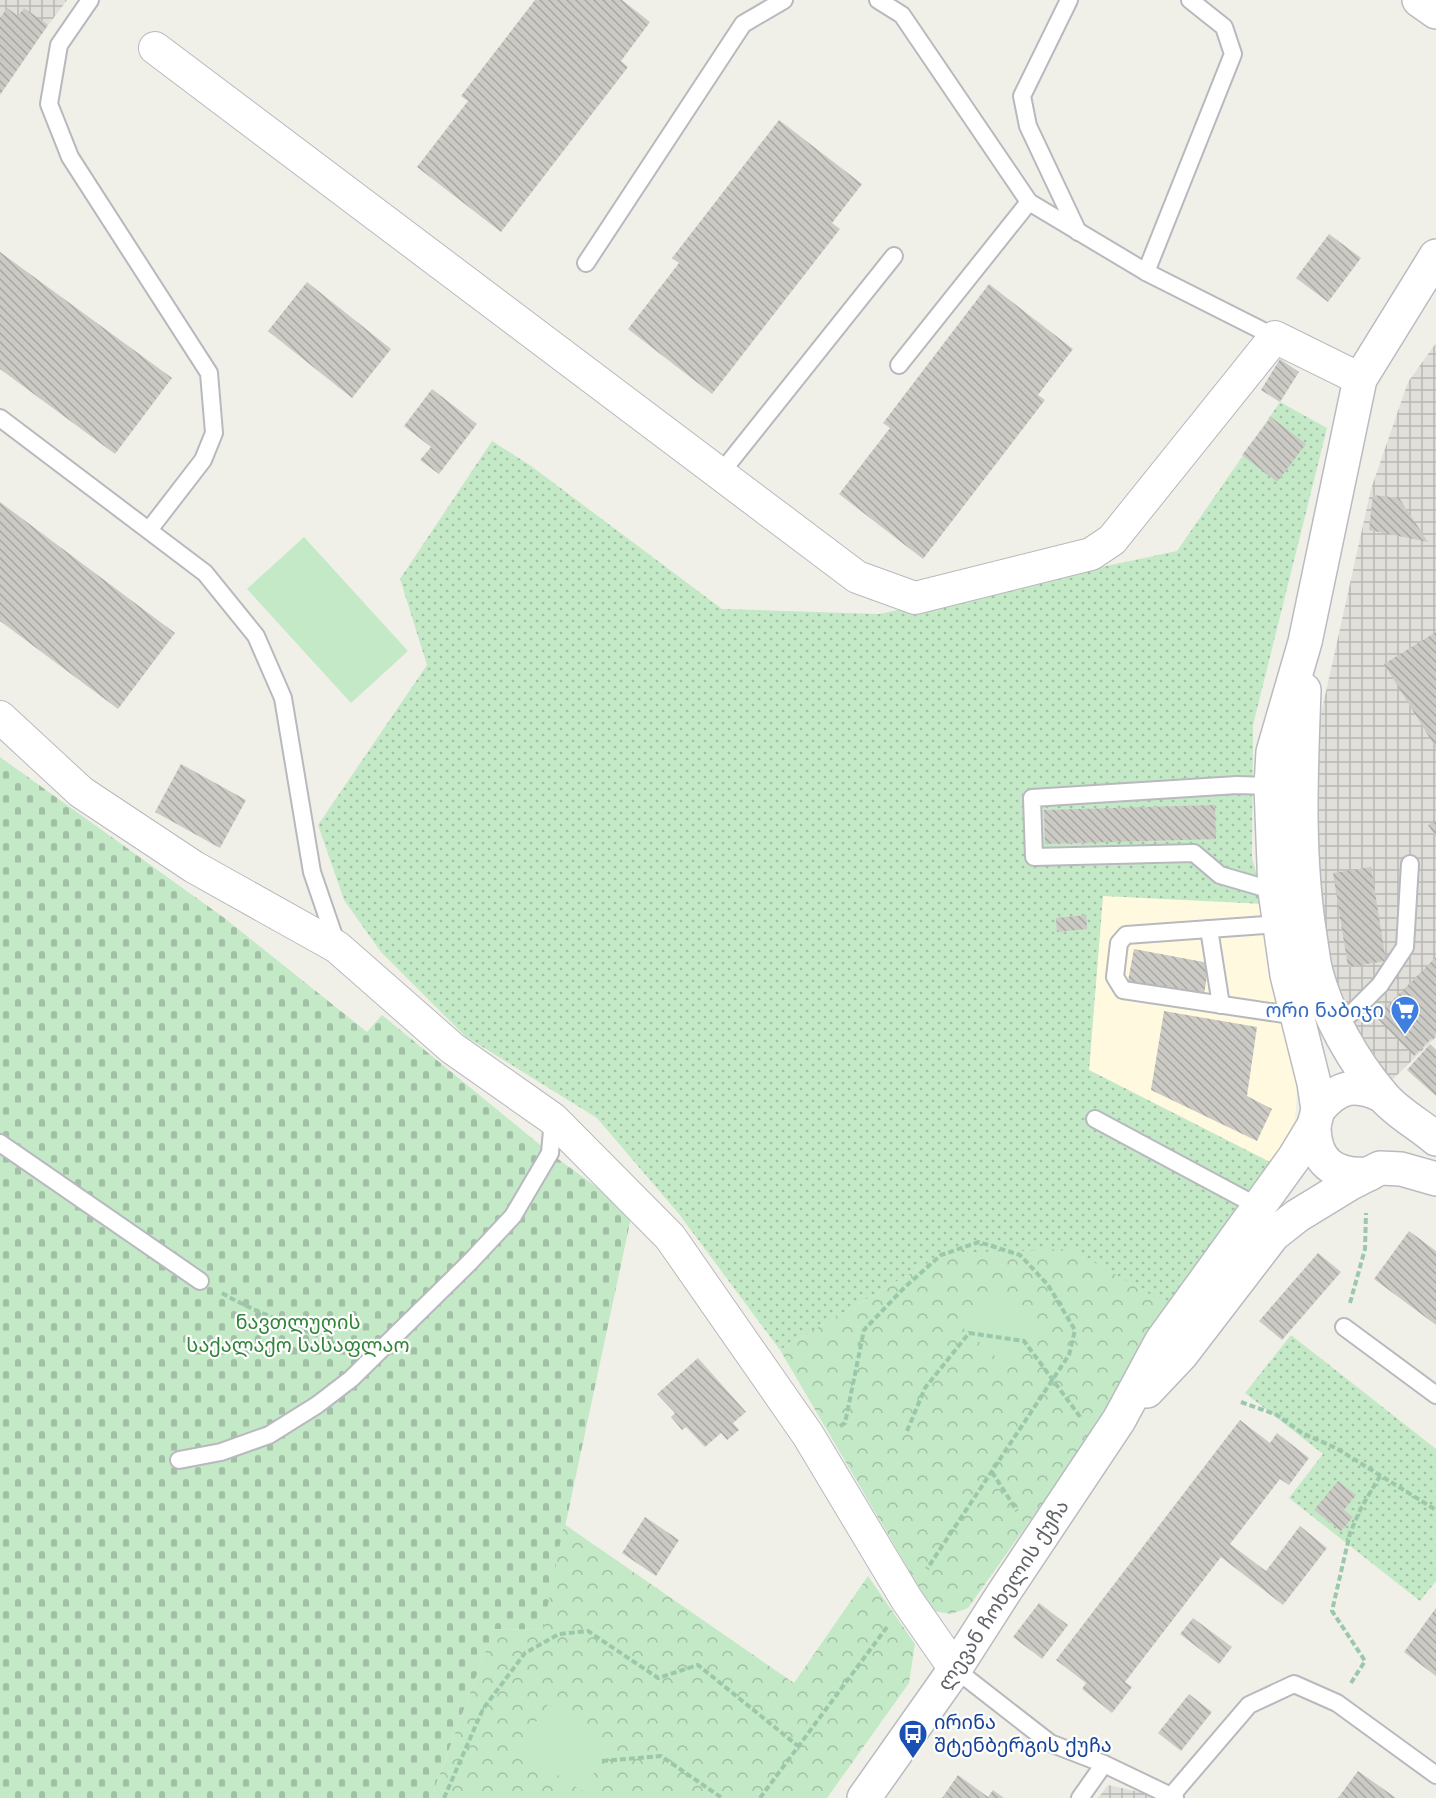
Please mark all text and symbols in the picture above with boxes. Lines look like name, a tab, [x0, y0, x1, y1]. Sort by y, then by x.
supermarket icon: ორი ნაბიჯი	[1389, 994, 1421, 1036]
place label: ორი ნაბიჯი	[1266, 999, 1384, 1022]
park label: ნავთლუღის საქალაქო სასაფლაო	[186, 1311, 410, 1358]
street label: ლევან ჩოხელის ქუჩა	[933, 1496, 1074, 1695]
place label: ირინა შტენბერგის ქუჩა	[934, 1711, 1112, 1757]
bus stop icon: ირინა შტენბერგის ქუჩა	[897, 1718, 929, 1760]

